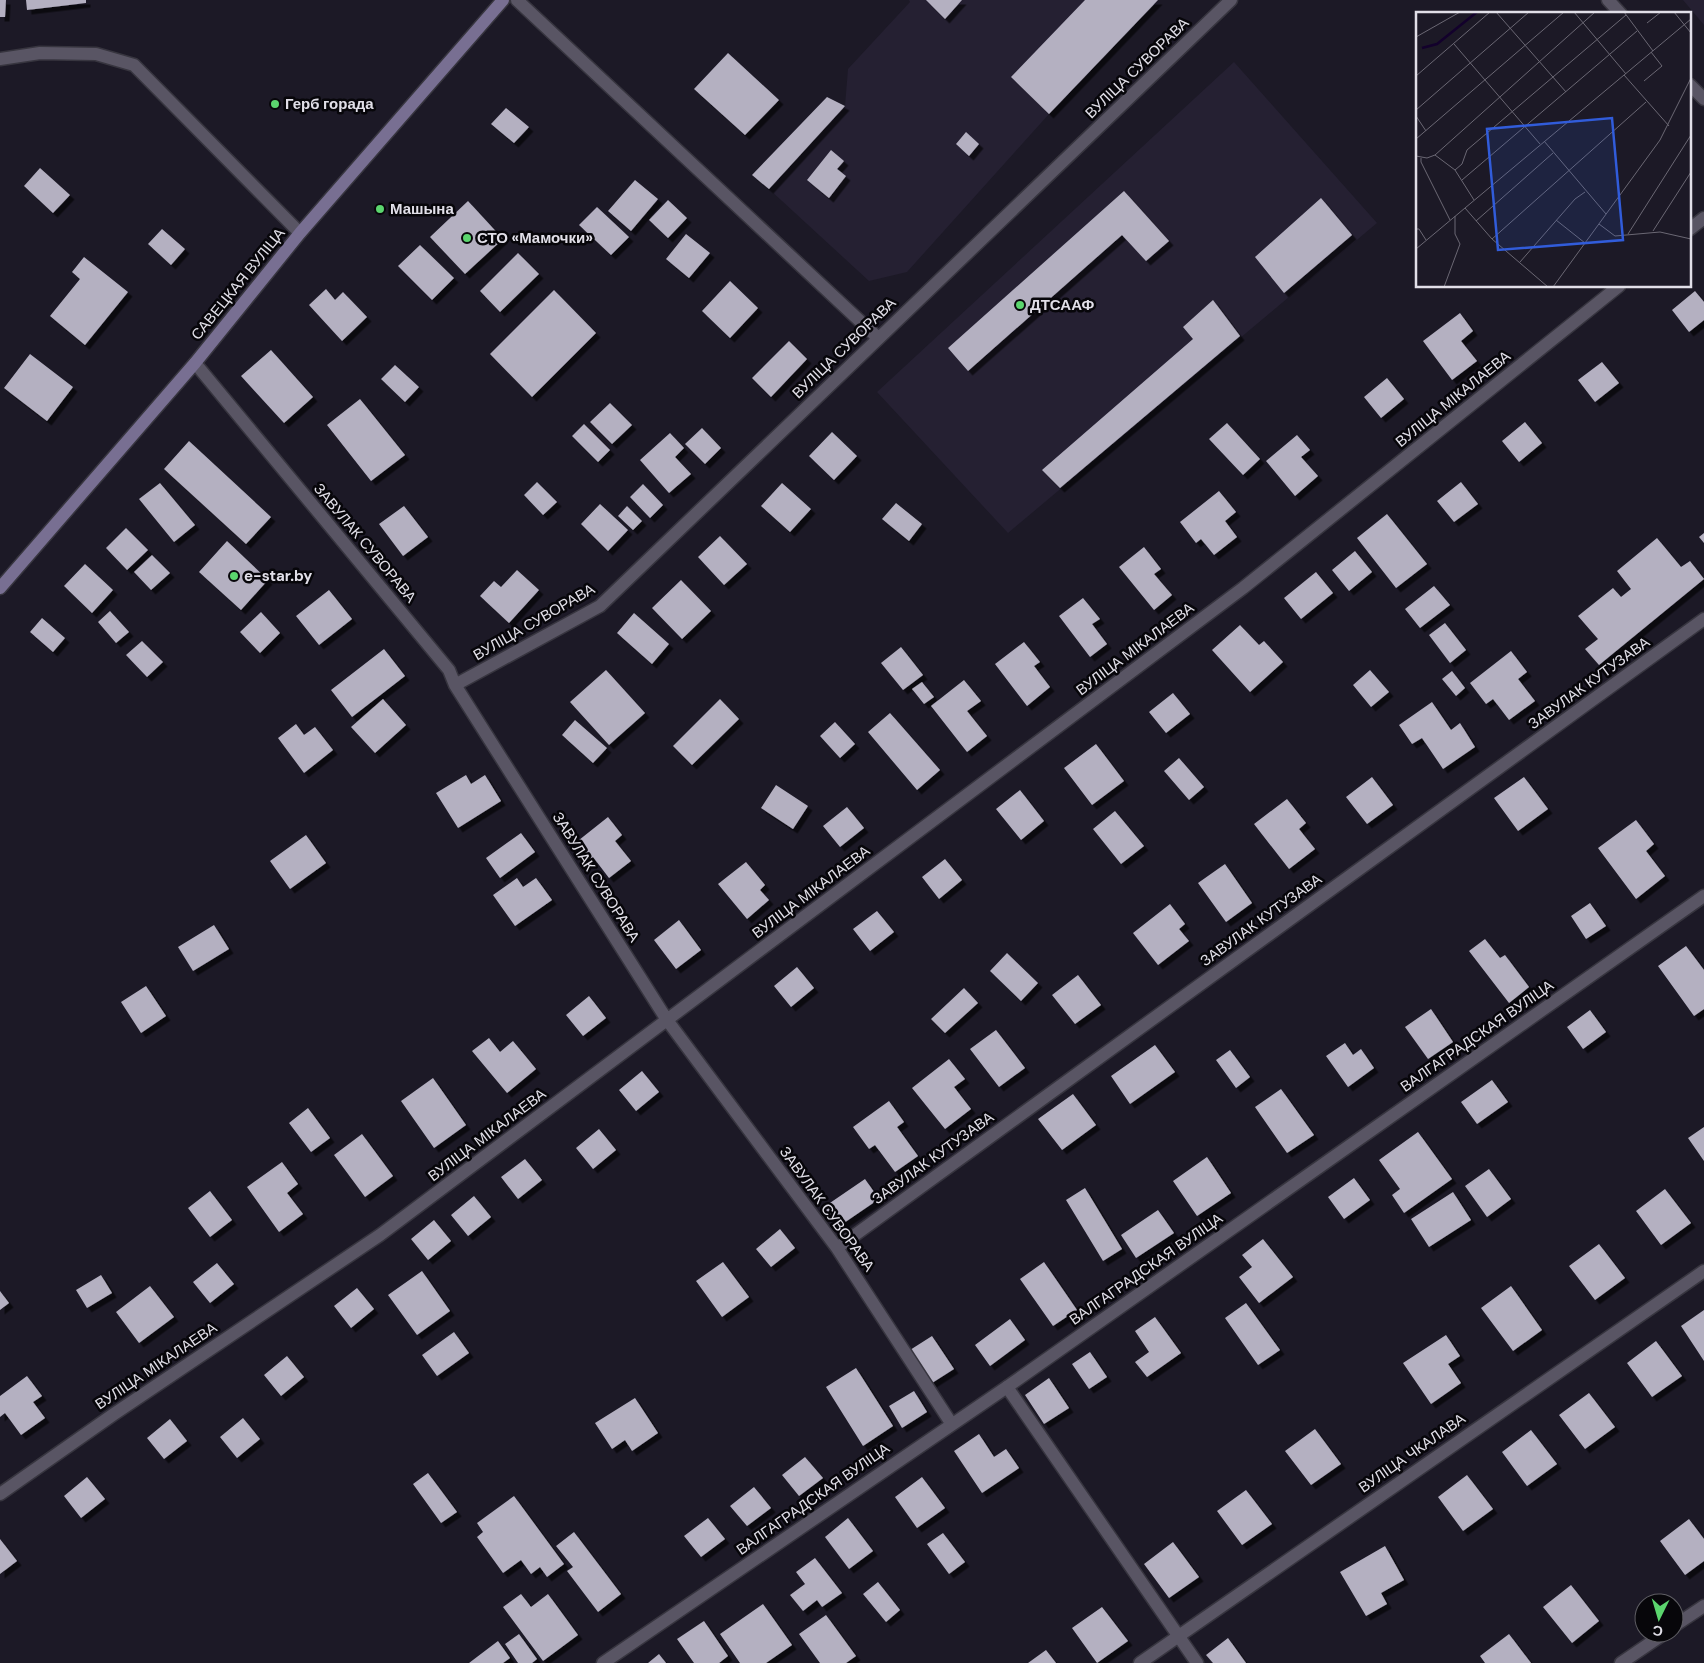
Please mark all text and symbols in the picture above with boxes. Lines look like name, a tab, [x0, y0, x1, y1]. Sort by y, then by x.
inset map	[1416, 12, 1692, 288]
street label: ВУЛІЦА СУВОРАВА	[1081, 13, 1193, 123]
place label: Герб горада	[285, 94, 374, 114]
marker: Герб горада	[269, 98, 281, 110]
place label: Машына	[390, 199, 454, 219]
marker: Машына	[374, 203, 386, 215]
street label: САВЕЦКАЯ ВУЛІЦА	[187, 224, 289, 344]
place label: СТО «Мамочки»	[477, 228, 593, 248]
marker: СТО «Мамочки»	[461, 232, 473, 244]
street label: ВУЛІЦА СУВОРАВА	[788, 293, 900, 403]
place label: ДТСААФ	[1030, 295, 1095, 315]
marker: ДТСААФ	[1014, 299, 1026, 311]
street label: ВУЛІЦА МІКАЛАЕВА	[1391, 346, 1515, 452]
street label: ЗАВУЛАК СУВОРАВА	[309, 479, 421, 607]
place label: e-star.by	[244, 566, 312, 586]
marker: e-star.by	[228, 570, 240, 582]
street label: ВУЛІЦА СУВОРАВА	[470, 579, 598, 665]
street label: ВУЛІЦА МІКАЛАЕВА	[1072, 598, 1198, 700]
street label: ЗАВУЛАК КУТУЗАВА	[1524, 632, 1654, 734]
street label: ЗАВУЛАК СУВОРАВА	[548, 808, 644, 946]
street label: ВУЛІЦА МІКАЛАЕВА	[748, 841, 874, 943]
street label: ЗАВУЛАК КУТУЗАВА	[1196, 869, 1326, 971]
street label: ВАЛГАГРАДСКАЯ ВУЛІЦА	[1396, 975, 1558, 1097]
street label: ВУЛІЦА МІКАЛАЕВА	[424, 1084, 550, 1186]
street label: ЗАВУЛАК КУТУЗАВА	[868, 1107, 998, 1209]
street label: ЗАВУЛАК СУВОРАВА	[775, 1143, 879, 1275]
street label: ВАЛГАГРАДСКАЯ ВУЛІЦА	[1065, 1208, 1227, 1330]
street label: ВУЛІЦА МІКАЛАЕВА	[91, 1318, 221, 1414]
street label: ВУЛІЦА ЧКАЛАВА	[1355, 1409, 1469, 1497]
street label: ВАЛГАГРАДСКАЯ ВУЛІЦА	[732, 1438, 894, 1560]
north arrow	[1634, 1593, 1684, 1643]
text: С	[1652, 1622, 1664, 1640]

